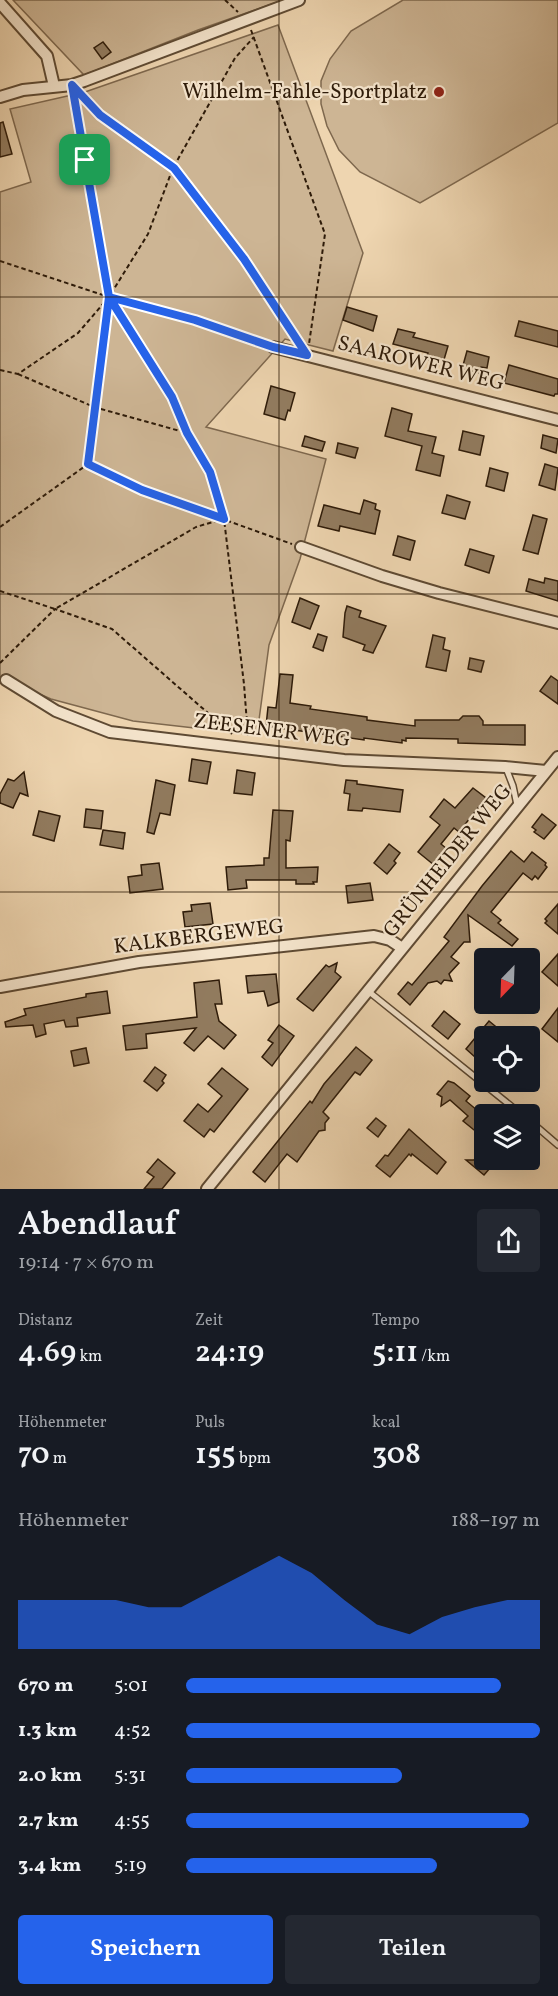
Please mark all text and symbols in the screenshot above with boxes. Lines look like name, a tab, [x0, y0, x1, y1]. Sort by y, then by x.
place label: Wilhelm-Fahle-Sportplatz	[183, 78, 427, 107]
marker: Wilhelm-Fahle-Sportplatz	[432, 85, 446, 99]
pin	[59, 134, 110, 185]
icon: arrive	[68, 143, 101, 176]
street label: SAAROWER WEG	[334, 329, 508, 399]
street label: ZEESENER WEG	[192, 707, 352, 755]
street label: GRÜNHEIDER WEG	[377, 778, 519, 944]
street label: KALKBERGEWEG	[112, 912, 286, 962]
north arrow	[474, 948, 540, 1014]
map controls	[474, 948, 540, 1170]
button: locate	[474, 1026, 540, 1092]
button: layers	[474, 1104, 540, 1170]
text: Abendlauf	[18, 1203, 177, 1249]
button: share	[477, 1209, 540, 1272]
text: 19:14 · 7 × 670 m	[18, 1249, 154, 1277]
text: Distanz	[18, 1310, 73, 1332]
text: Zeit	[195, 1310, 223, 1332]
text: Tempo	[372, 1310, 420, 1332]
text: 4.69	[18, 1332, 76, 1374]
text: 24:19	[195, 1332, 264, 1374]
text: 5:11	[372, 1332, 418, 1374]
text: km	[76, 1346, 102, 1368]
text: /km	[418, 1346, 450, 1368]
text: Höhenmeter	[18, 1412, 107, 1434]
text: Puls	[195, 1412, 225, 1434]
text: kcal	[372, 1412, 400, 1434]
text: 70	[18, 1434, 50, 1476]
text: 155	[195, 1434, 236, 1476]
text: 308	[372, 1434, 421, 1476]
text: m	[50, 1448, 67, 1470]
text: bpm	[236, 1448, 271, 1470]
text: Höhenmeter	[18, 1507, 129, 1535]
text: 188–197 m	[451, 1507, 540, 1535]
text: 670 m	[18, 1672, 74, 1700]
text: 5:01	[114, 1672, 148, 1700]
text: 1.3 km	[18, 1717, 77, 1745]
text: 4:52	[114, 1717, 151, 1745]
text: 2.0 km	[18, 1762, 82, 1790]
text: 5:31	[114, 1762, 146, 1790]
text: 2.7 km	[18, 1807, 79, 1835]
text: 4:55	[114, 1807, 150, 1835]
text: 3.4 km	[18, 1852, 81, 1880]
text: 5:19	[114, 1852, 146, 1880]
button: Speichern	[18, 1915, 273, 1984]
button: Teilen	[285, 1915, 540, 1984]

